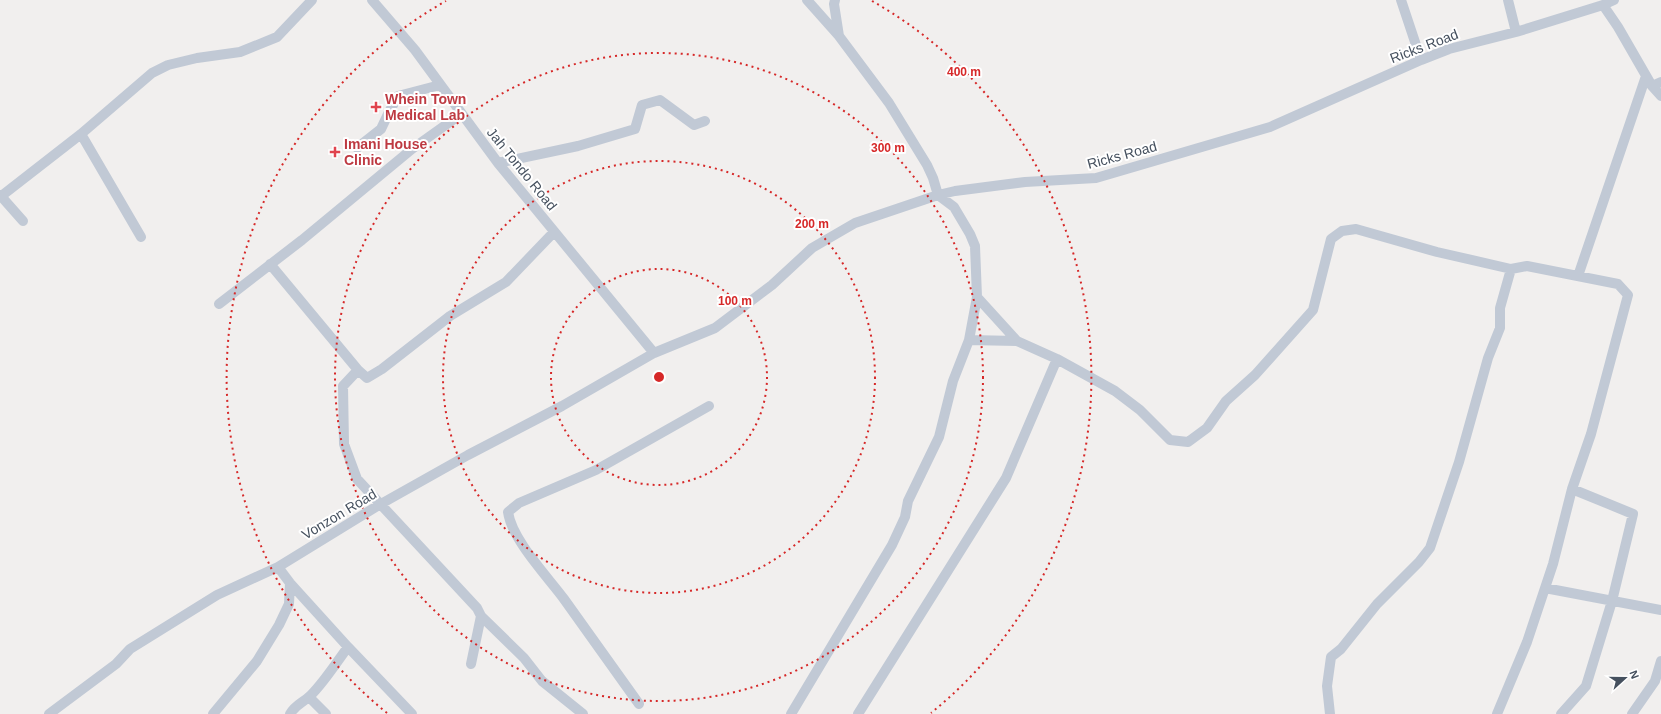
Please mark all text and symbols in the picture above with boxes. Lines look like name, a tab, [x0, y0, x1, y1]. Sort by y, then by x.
street label: Ricks Road	[1388, 26, 1460, 66]
text: 400 m	[947, 65, 981, 79]
place label: Whein Town Medical Lab	[385, 91, 466, 123]
marker: Whein Town Medical Lab	[370, 101, 382, 113]
street label: Jah Tondo Road	[484, 124, 560, 214]
place label: Imani House Clinic	[344, 136, 427, 168]
street label: Ricks Road	[1085, 138, 1159, 172]
text: 300 m	[871, 141, 905, 155]
marker: Imani House Clinic	[329, 146, 341, 158]
text: 200 m	[795, 217, 829, 231]
text: 100 m	[718, 294, 752, 308]
centre of rings	[652, 370, 666, 384]
street label: Vonzon Road	[299, 485, 379, 543]
north arrow	[1605, 658, 1645, 698]
text: N	[1627, 669, 1641, 680]

